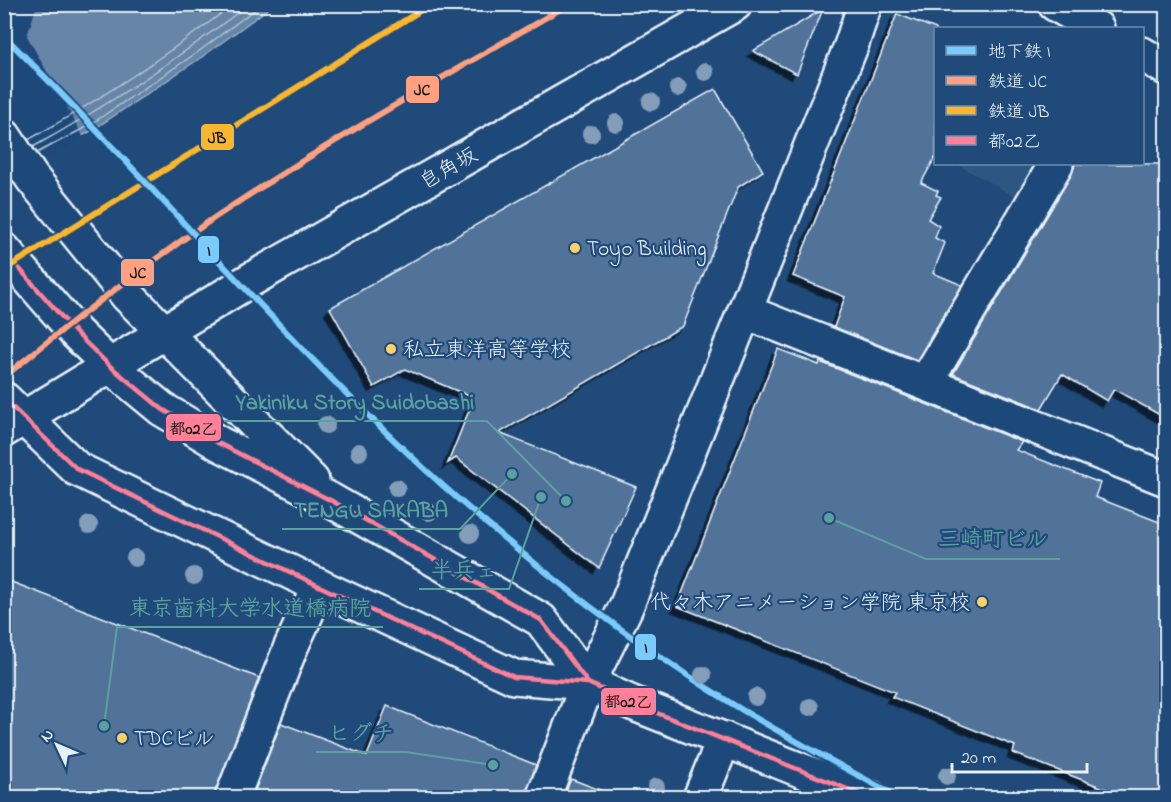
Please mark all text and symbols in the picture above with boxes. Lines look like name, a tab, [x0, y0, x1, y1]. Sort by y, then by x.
legend	[934, 27, 1144, 165]
text: 地下鉄 I	[988, 40, 1051, 66]
text: 鉄道 JC	[988, 70, 1047, 96]
line badge: JC	[405, 75, 440, 104]
text: JC	[414, 79, 431, 103]
text: 鉄道 JB	[988, 100, 1049, 126]
line badge: JB	[200, 123, 235, 151]
text: JB	[208, 127, 227, 151]
text: 都02乙	[988, 130, 1041, 156]
street label: 皀角坂	[414, 141, 484, 198]
line badge: I	[197, 235, 220, 264]
place label: Toyo Building	[587, 235, 706, 267]
text: I	[207, 240, 211, 264]
marker: Toyo Building	[568, 241, 582, 255]
line badge: JC	[120, 258, 155, 287]
text: JC	[130, 262, 147, 286]
place label: 私立東洋高等学校	[403, 336, 571, 366]
marker: 私立東洋高等学校	[384, 342, 398, 356]
callout: Yakiniku Story Suidobashi	[224, 381, 487, 421]
text: Yakiniku Story Suidobashi	[235, 388, 474, 421]
line badge: 都02乙	[165, 413, 222, 442]
text: 都02乙	[170, 418, 216, 442]
callout: TENGU SAKABA	[282, 489, 460, 529]
text: TENGU SAKABA	[294, 496, 448, 528]
callout: 三崎町ビル	[926, 519, 1060, 559]
text: 三崎町ビル	[938, 525, 1048, 557]
callout: 半兵ェ	[419, 549, 509, 589]
text: 半兵ェ	[431, 556, 497, 588]
callout: 東京歯科大学水道橋病院	[117, 587, 383, 627]
place label: 代々木アニメーション学院 東京校	[650, 589, 970, 619]
text: 東京歯科大学水道橋病院	[129, 594, 371, 626]
marker: 代々木アニメーション学院 東京校	[975, 595, 989, 609]
line badge: I	[634, 633, 657, 661]
text: I	[644, 637, 648, 661]
line badge: 都02乙	[600, 687, 657, 716]
text: 都02乙	[605, 691, 651, 715]
callout: ヒグチ	[316, 712, 406, 752]
north arrow	[27, 715, 87, 775]
text: ヒグチ	[328, 719, 394, 751]
text: N	[35, 724, 60, 748]
place label: TDCビル	[134, 725, 215, 755]
marker: TDCビル	[115, 731, 129, 745]
scale bar	[952, 736, 1087, 774]
text: 20 m	[961, 746, 996, 772]

